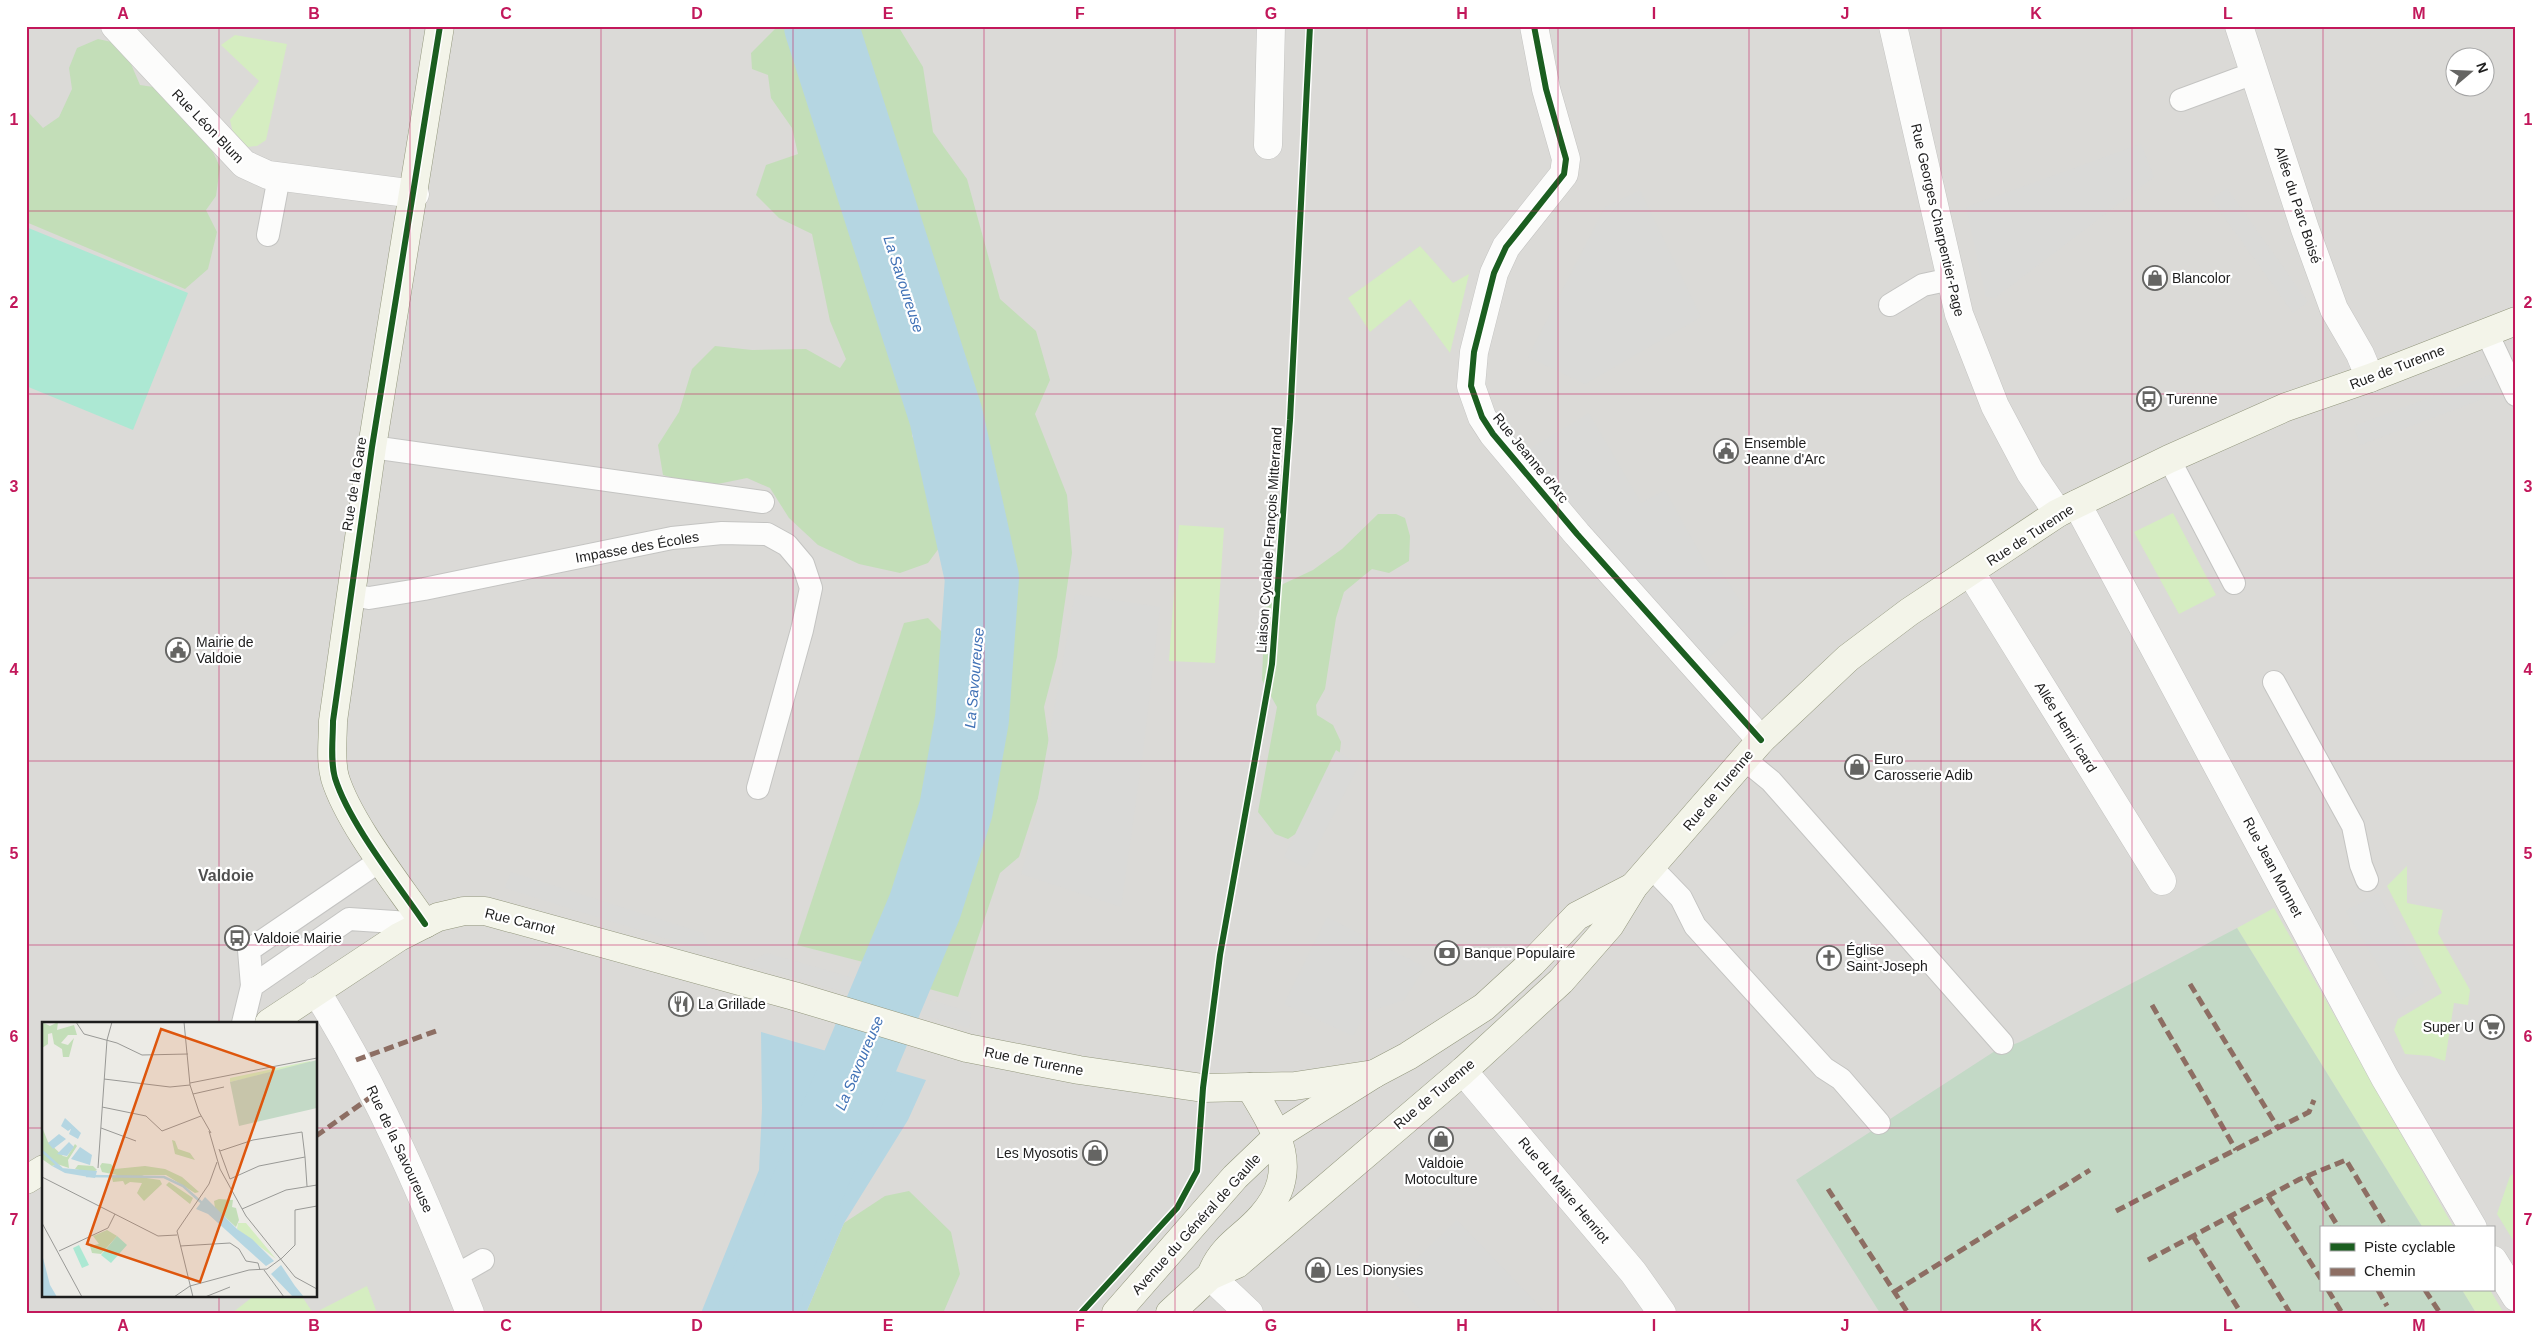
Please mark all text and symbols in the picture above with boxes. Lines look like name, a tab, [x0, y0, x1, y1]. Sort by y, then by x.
text: A	[117, 5, 129, 22]
text: B	[308, 5, 320, 22]
text: C	[500, 5, 512, 22]
text: D	[691, 5, 703, 22]
text: E	[883, 5, 894, 22]
text: F	[1075, 5, 1085, 22]
text: G	[1265, 5, 1277, 22]
text: H	[1456, 5, 1468, 22]
text: I	[1652, 5, 1656, 22]
text: J	[1841, 5, 1849, 22]
text: K	[2030, 5, 2042, 22]
text: L	[2223, 5, 2233, 22]
text: M	[2412, 5, 2426, 22]
north arrow	[2444, 48, 2494, 98]
text: N	[2473, 60, 2492, 75]
street label: Rue Léon Blum	[169, 86, 247, 166]
text: 1	[10, 111, 19, 128]
text: 1	[2524, 111, 2533, 128]
street label: Rue Georges Charpentier-Page	[1908, 122, 1968, 318]
street label: Allée du Parc Boisé	[2272, 144, 2325, 266]
water label: La Savoureuse	[880, 233, 928, 335]
shop icon: Blancolor	[2142, 265, 2168, 291]
place label: Blancolor	[2172, 270, 2231, 286]
text: 2	[10, 294, 19, 311]
text: 2	[2524, 294, 2533, 311]
street label: Rue de Turenne	[2347, 341, 2447, 392]
bus stop icon: Turenne	[2136, 386, 2162, 412]
place label: Turenne	[2166, 391, 2218, 407]
street label: Rue Jeanne d'Arc	[1490, 410, 1572, 506]
street label: Liaison Cyclable François Mitterrand	[1253, 426, 1285, 654]
place label: Ensemble Jeanne d'Arc	[1744, 435, 1825, 467]
street label: Rue de la Gare	[339, 436, 369, 532]
public building icon: Ensemble Jeanne d'Arc	[1713, 438, 1739, 464]
text: 3	[10, 478, 19, 495]
text: 3	[2524, 478, 2533, 495]
street label: Rue de Turenne	[1984, 501, 2077, 569]
street label: Impasse des Écoles	[574, 528, 700, 566]
water label: La Savoureuse	[961, 627, 987, 729]
place label: Mairie de Valdoie	[196, 634, 254, 666]
public building icon: Mairie de Valdoie	[165, 637, 191, 663]
text: 4	[10, 661, 19, 678]
text: 4	[2524, 661, 2533, 678]
street label: Allée Henri Icard	[2032, 679, 2100, 775]
street label: Rue de Turenne	[1680, 746, 1757, 834]
place label: Euro Carosserie Adib	[1874, 751, 1973, 783]
shop icon: Euro Carosserie Adib	[1844, 754, 1870, 780]
street label: Rue Jean Monnet	[2240, 814, 2306, 920]
text: 5	[10, 845, 19, 862]
text: 5	[2524, 845, 2533, 862]
district label: Valdoie	[198, 867, 254, 884]
street label: Rue Carnot	[483, 905, 557, 937]
bus stop icon: Valdoie Mairie	[224, 925, 250, 951]
place label: Valdoie Mairie	[254, 930, 342, 946]
bank icon: Banque Populaire	[1434, 940, 1460, 966]
place label: Église Saint-Joseph	[1846, 942, 1928, 974]
place label: Banque Populaire	[1464, 945, 1576, 961]
church icon: Église Saint-Joseph	[1816, 945, 1842, 971]
restaurant icon: La Grillade	[668, 991, 694, 1017]
place label: La Grillade	[698, 996, 766, 1012]
water label: La Savoureuse	[831, 1013, 887, 1113]
supermarket icon: Super U	[2479, 1014, 2505, 1040]
place label: Super U	[2423, 1019, 2474, 1035]
inset map	[42, 1022, 318, 1296]
text: 6	[10, 1028, 19, 1045]
text: 6	[2524, 1028, 2533, 1045]
street label: Rue de Turenne	[983, 1044, 1085, 1078]
street label: Rue de Turenne	[1390, 1055, 1478, 1132]
street label: Rue de la Savoureuse	[363, 1083, 437, 1215]
shop icon: Valdoie Motoculture	[1428, 1126, 1454, 1152]
street label: Rue du Maire Henriot	[1515, 1134, 1613, 1246]
shop icon: Les Myosotis	[1082, 1140, 1108, 1166]
place label: Les Myosotis	[996, 1145, 1078, 1161]
street label: Avenue du Général de Gaulle	[1128, 1150, 1264, 1298]
place label: Valdoie Motoculture	[1404, 1155, 1478, 1187]
text: 7	[10, 1211, 19, 1228]
text: 7	[2524, 1211, 2533, 1228]
legend	[2320, 1226, 2494, 1292]
text: Piste cyclable	[2364, 1238, 2456, 1255]
shop icon: Les Dionysies	[1305, 1257, 1331, 1283]
place label: Les Dionysies	[1336, 1262, 1423, 1278]
text: Chemin	[2364, 1262, 2416, 1279]
text: A	[117, 1317, 129, 1334]
text: B	[308, 1317, 320, 1334]
text: C	[500, 1317, 512, 1334]
text: D	[691, 1317, 703, 1334]
text: E	[883, 1317, 894, 1334]
text: F	[1075, 1317, 1085, 1334]
text: G	[1265, 1317, 1277, 1334]
text: H	[1456, 1317, 1468, 1334]
text: I	[1652, 1317, 1656, 1334]
text: J	[1841, 1317, 1849, 1334]
text: K	[2030, 1317, 2042, 1334]
text: L	[2223, 1317, 2233, 1334]
text: M	[2412, 1317, 2426, 1334]

